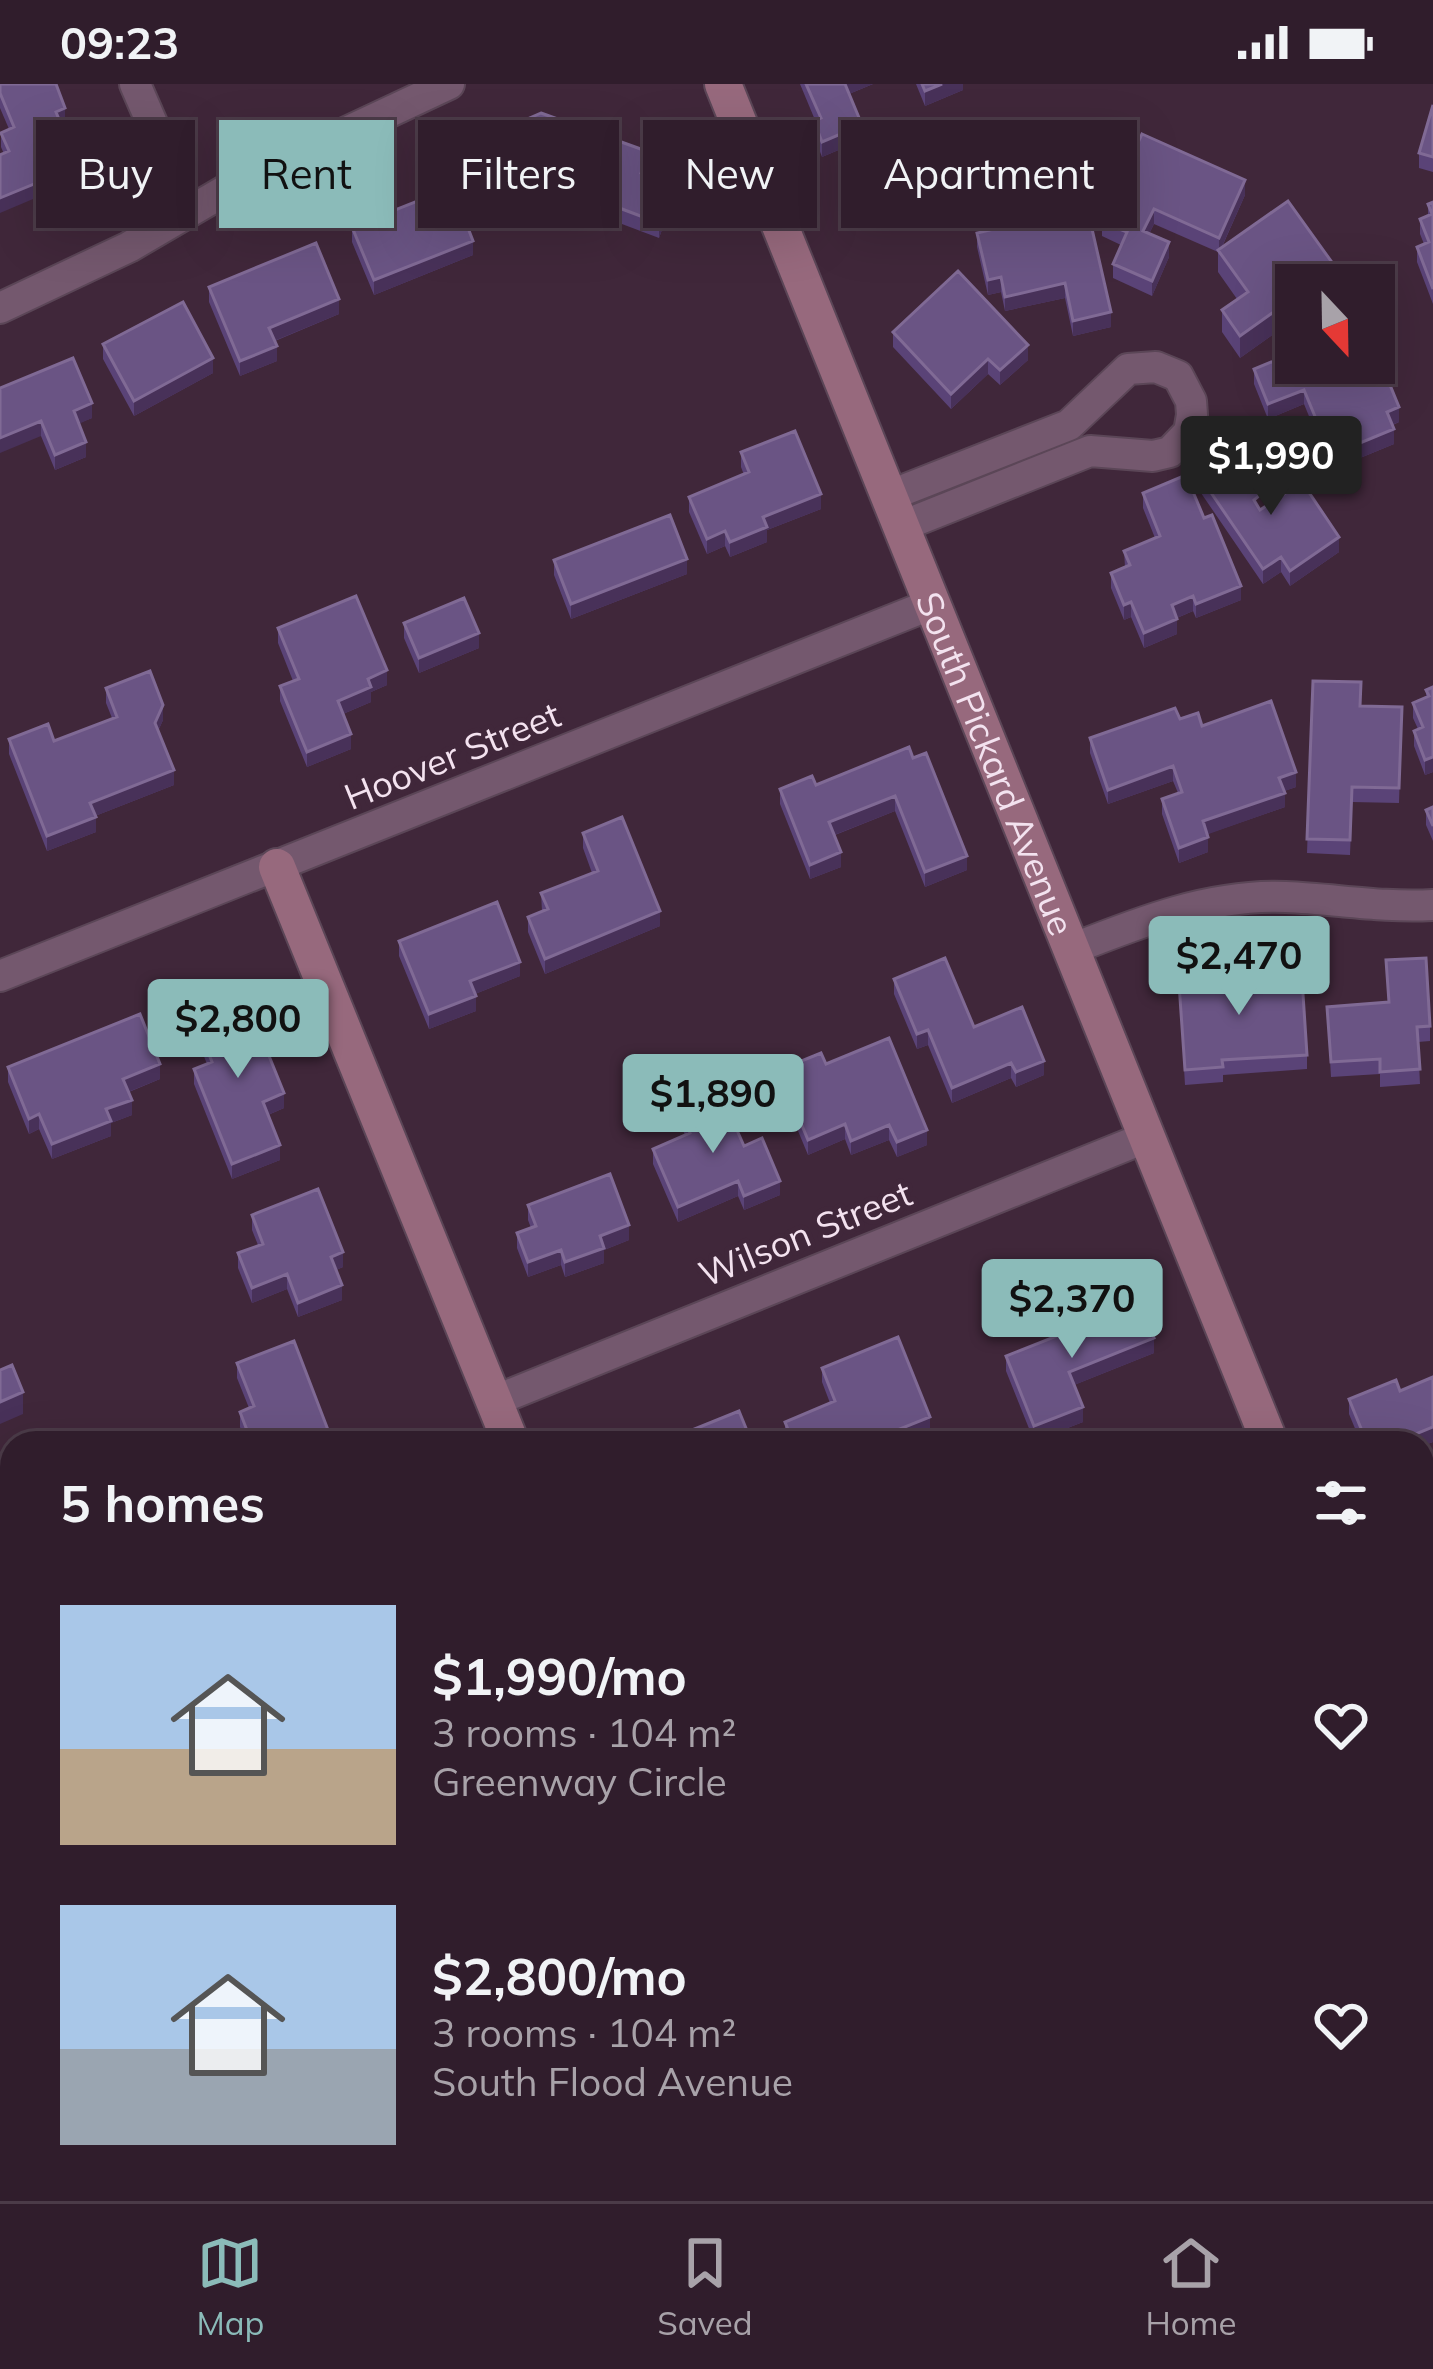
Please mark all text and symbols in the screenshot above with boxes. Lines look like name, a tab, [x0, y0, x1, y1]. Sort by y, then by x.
text: 09:23	[60, 14, 179, 70]
chip: Buy	[36, 120, 195, 228]
chip: Rent	[219, 120, 394, 228]
chip: Filters	[418, 120, 619, 228]
chip: New	[643, 120, 817, 228]
chip: Apartment	[841, 120, 1137, 228]
north arrow	[1275, 264, 1395, 384]
map controls	[1275, 264, 1395, 384]
pin: $1,990	[1173, 416, 1369, 518]
text: $1,990	[1208, 430, 1334, 479]
street label: South Pickard Avenue	[907, 585, 1086, 941]
street label: Hoover Street	[337, 691, 567, 819]
pin: $2,470	[1141, 916, 1337, 1018]
text: $2,470	[1176, 930, 1302, 979]
pin: $2,800	[140, 979, 336, 1081]
text: $2,800	[175, 993, 301, 1042]
pin: $1,890	[615, 1054, 811, 1156]
text: $1,890	[650, 1068, 776, 1117]
street label: Wilson Street	[692, 1170, 918, 1296]
pin: $2,370	[974, 1259, 1170, 1361]
text: $2,370	[1009, 1273, 1135, 1322]
icon: filters	[1308, 1470, 1374, 1536]
text: 5 homes	[60, 1471, 265, 1535]
text: $1,990/mo	[432, 1644, 687, 1708]
icon: home	[156, 1653, 300, 1797]
icon: heart	[1308, 1692, 1374, 1758]
text: 3 rooms · 104 m²	[432, 1708, 736, 1757]
text: Greenway Circle	[432, 1757, 727, 1806]
text: $2,800/mo	[432, 1944, 687, 2008]
icon: home	[156, 1953, 300, 2097]
icon: heart	[1308, 1992, 1374, 2058]
text: 3 rooms · 104 m²	[432, 2008, 736, 2057]
text: South Flood Avenue	[432, 2057, 793, 2106]
tab: Map	[196, 2230, 264, 2343]
tab: Saved	[657, 2230, 753, 2343]
tab: Home	[1145, 2230, 1237, 2343]

